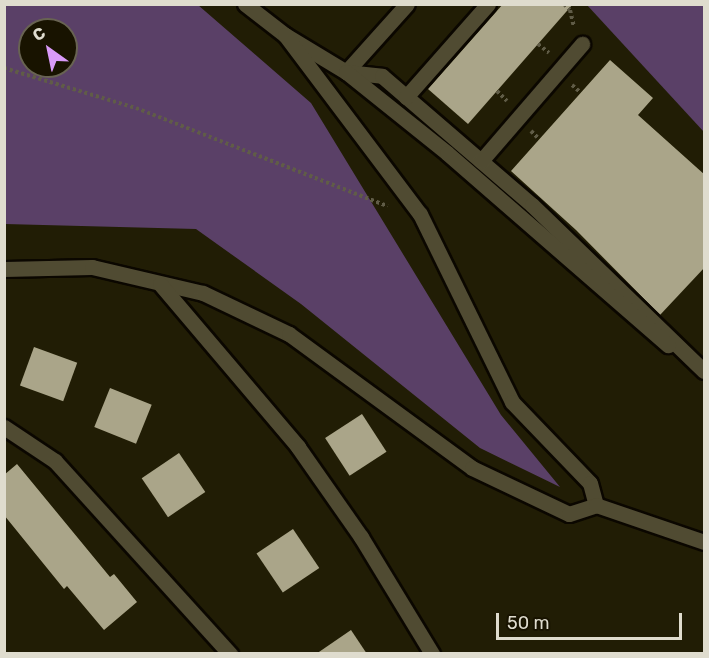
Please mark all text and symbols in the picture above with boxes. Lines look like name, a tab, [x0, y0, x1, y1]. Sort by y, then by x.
north arrow	[18, 18, 78, 78]
text: С	[29, 23, 49, 45]
scale bar	[499, 601, 685, 639]
text: 50 m	[507, 612, 550, 634]

